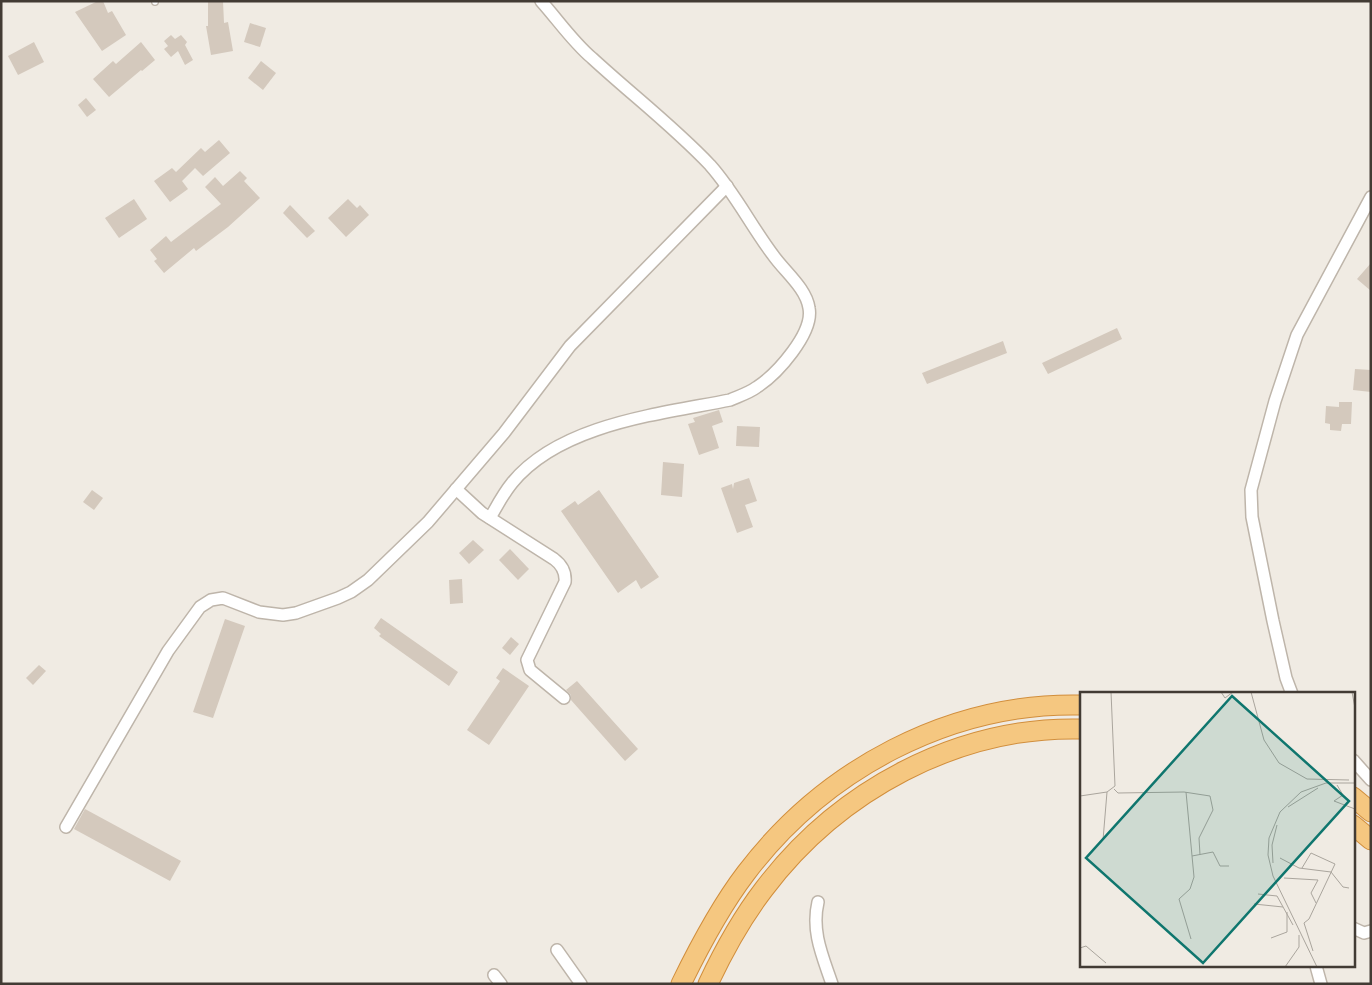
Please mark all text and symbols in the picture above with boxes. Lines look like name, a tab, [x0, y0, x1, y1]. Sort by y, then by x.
inset map	[1080, 692, 1354, 968]

